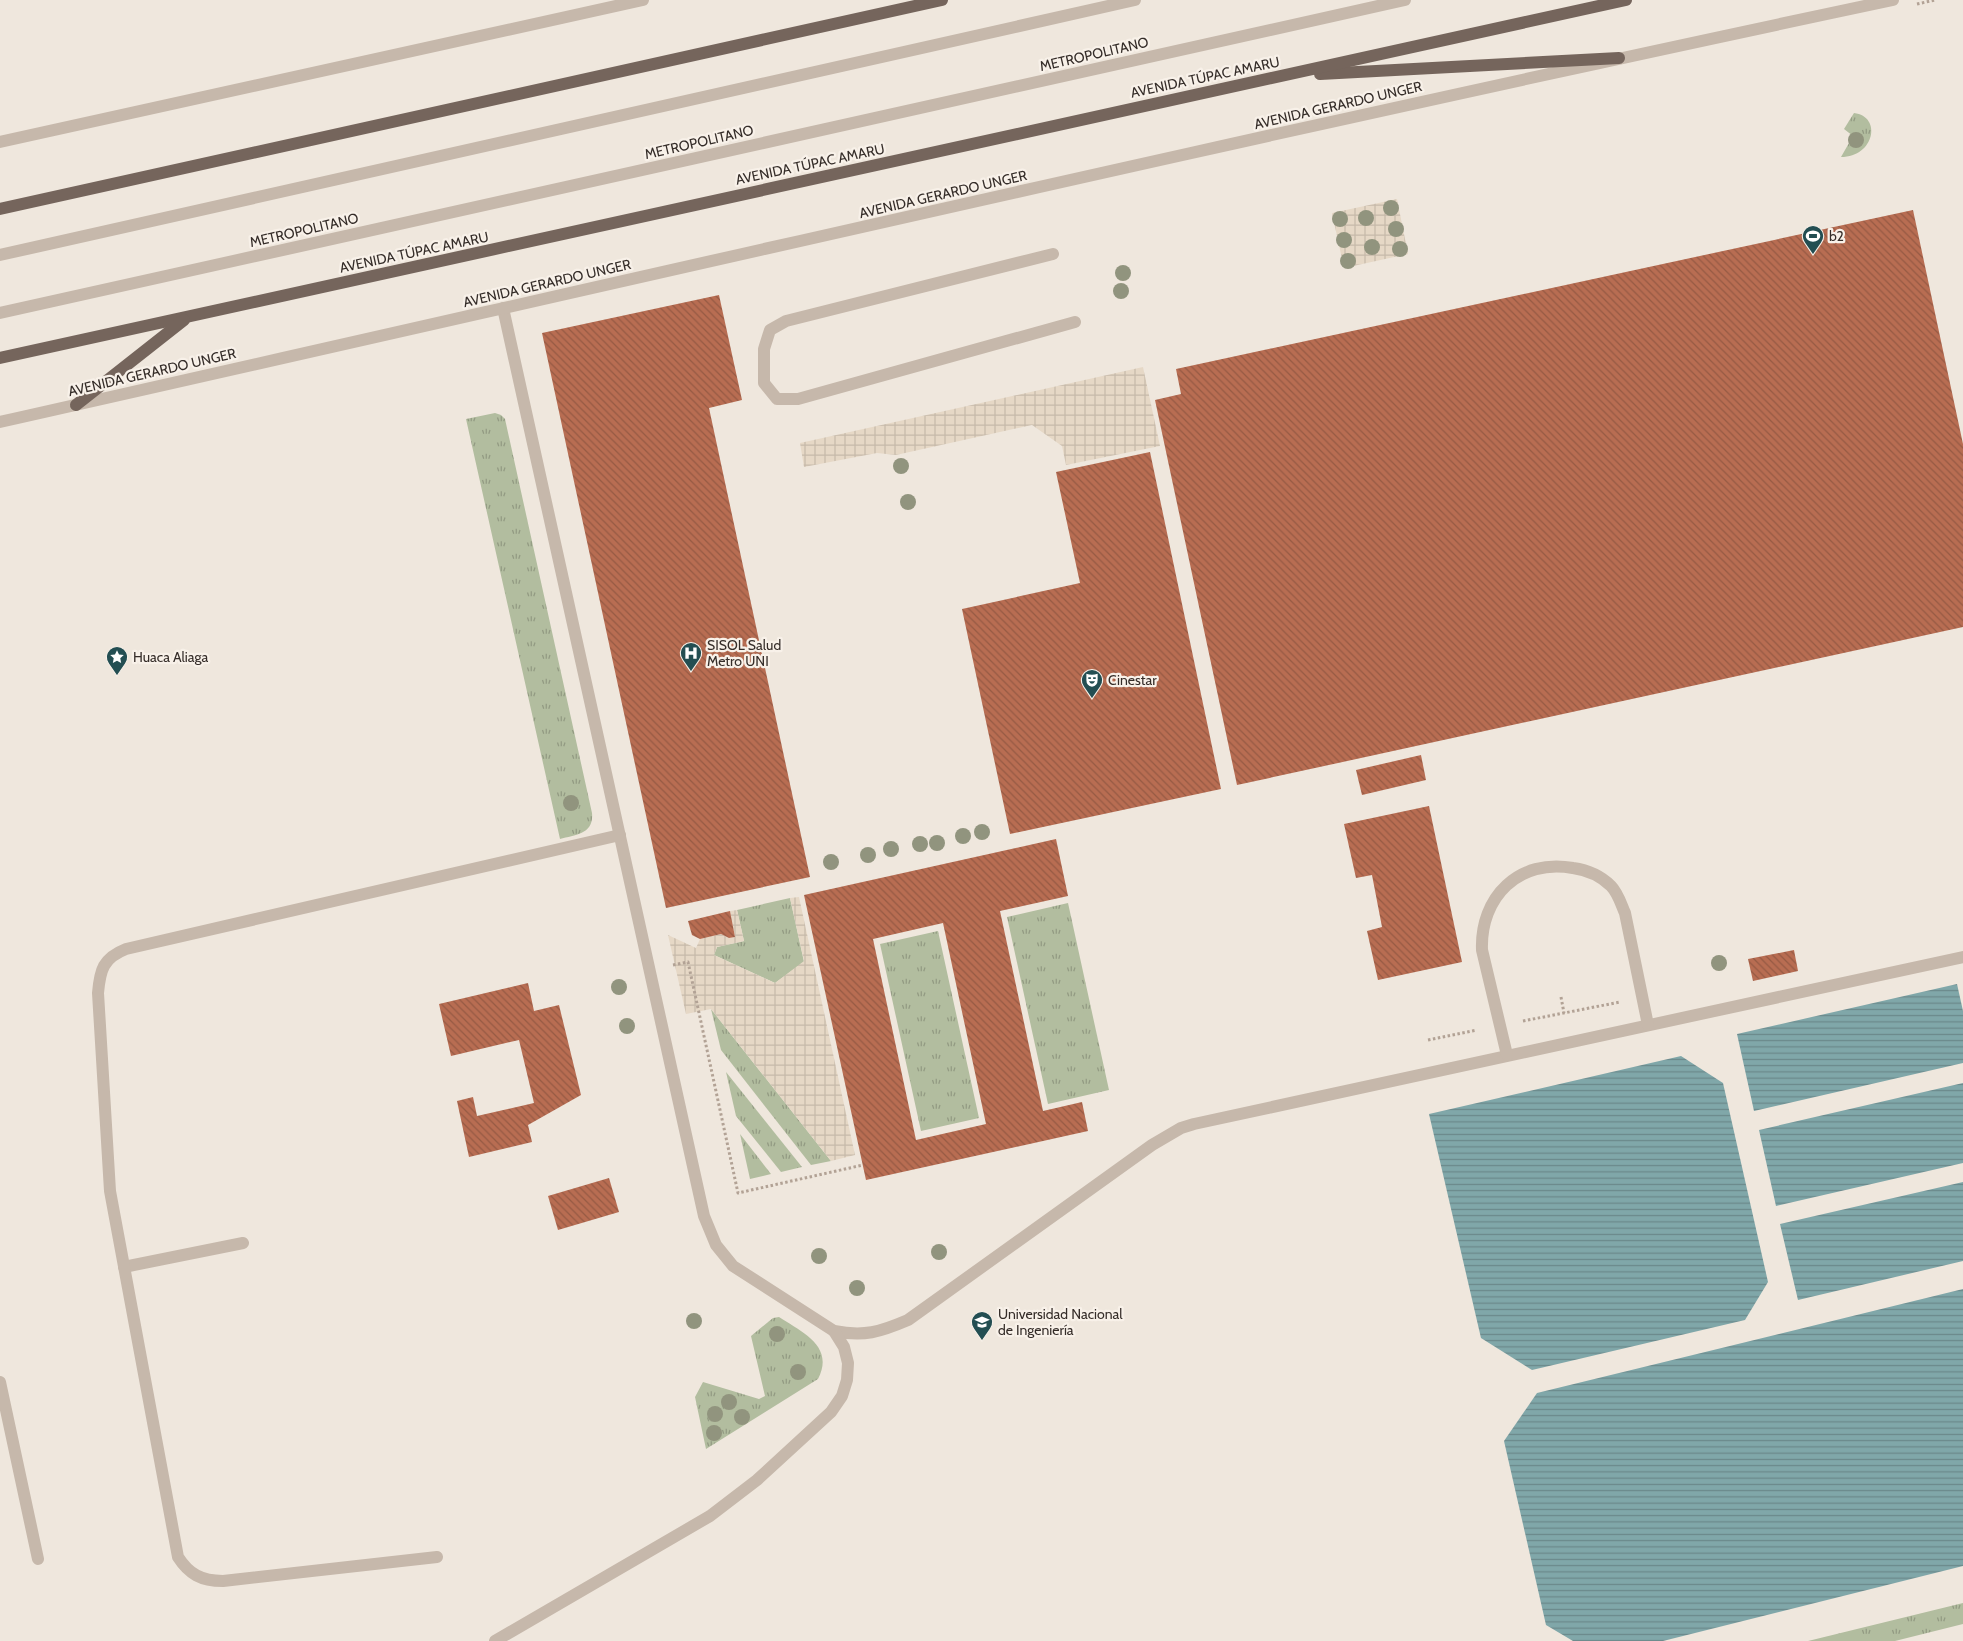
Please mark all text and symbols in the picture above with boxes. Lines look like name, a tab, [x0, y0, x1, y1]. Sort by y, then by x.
street label: METROPOLITANO	[1038, 33, 1150, 75]
street label: AVENIDA TÚPAC AMARU	[1129, 52, 1281, 102]
street label: AVENIDA GERARDO UNGER	[1252, 77, 1424, 133]
street label: METROPOLITANO	[643, 121, 755, 163]
street label: AVENIDA TÚPAC AMARU	[734, 139, 886, 189]
street label: AVENIDA GERARDO UNGER	[857, 166, 1029, 222]
street label: METROPOLITANO	[248, 209, 360, 251]
sports icon: b2	[1801, 224, 1825, 255]
street label: AVENIDA TÚPAC AMARU	[338, 227, 490, 277]
place label: b2	[1829, 227, 1844, 245]
street label: AVENIDA GERARDO UNGER	[461, 255, 633, 311]
street label: AVENIDA GERARDO UNGER	[66, 344, 238, 400]
place label: SISOL Salud Metro UNI	[707, 636, 781, 670]
hospital icon: SISOL Salud Metro UNI	[679, 641, 703, 672]
place icon: Huaca Aliaga	[105, 645, 129, 676]
place label: Huaca Aliaga	[133, 648, 209, 666]
theatre icon: Cinestar	[1080, 668, 1104, 699]
place label: Cinestar	[1108, 671, 1157, 689]
place label: Universidad Nacional de Ingeniería	[998, 1305, 1123, 1339]
school or university icon: Universidad Nacional de Ingeniería	[970, 1310, 994, 1341]

